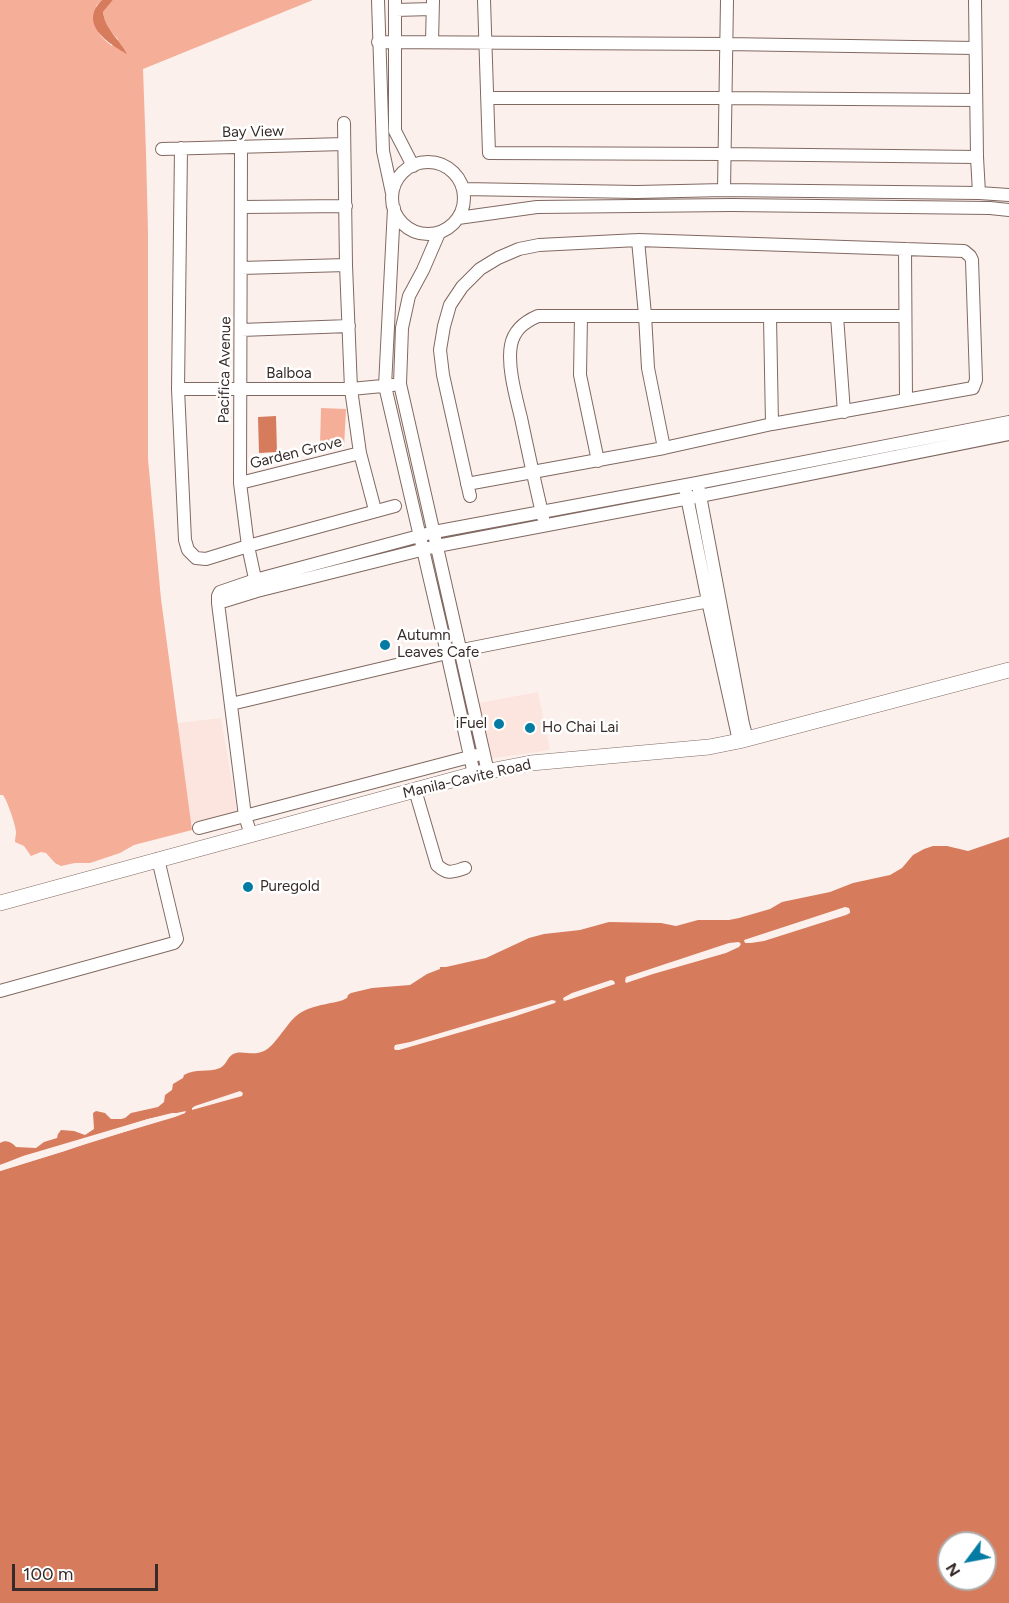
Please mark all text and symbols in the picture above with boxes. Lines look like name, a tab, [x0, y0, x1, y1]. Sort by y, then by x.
street label: Bay View	[222, 122, 284, 142]
street label: Pacifica Avenue	[215, 316, 235, 424]
street label: Balboa	[266, 365, 312, 383]
street label: Garden Grove	[248, 433, 344, 473]
place label: Autumn Leaves Cafe	[397, 627, 479, 662]
marker: Autumn Leaves Cafe	[378, 638, 392, 652]
place label: iFuel	[456, 715, 487, 733]
marker: iFuel	[492, 717, 506, 731]
place label: Ho Chai Lai	[542, 719, 619, 737]
marker: Ho Chai Lai	[523, 721, 537, 735]
street label: Manila-Cavite Road	[401, 755, 533, 803]
place label: Puregold	[260, 878, 320, 896]
marker: Puregold	[241, 880, 255, 894]
north arrow	[937, 1531, 997, 1591]
scale bar	[15, 1552, 160, 1590]
text: N	[942, 1559, 964, 1580]
text: 100 m	[23, 1563, 73, 1585]

